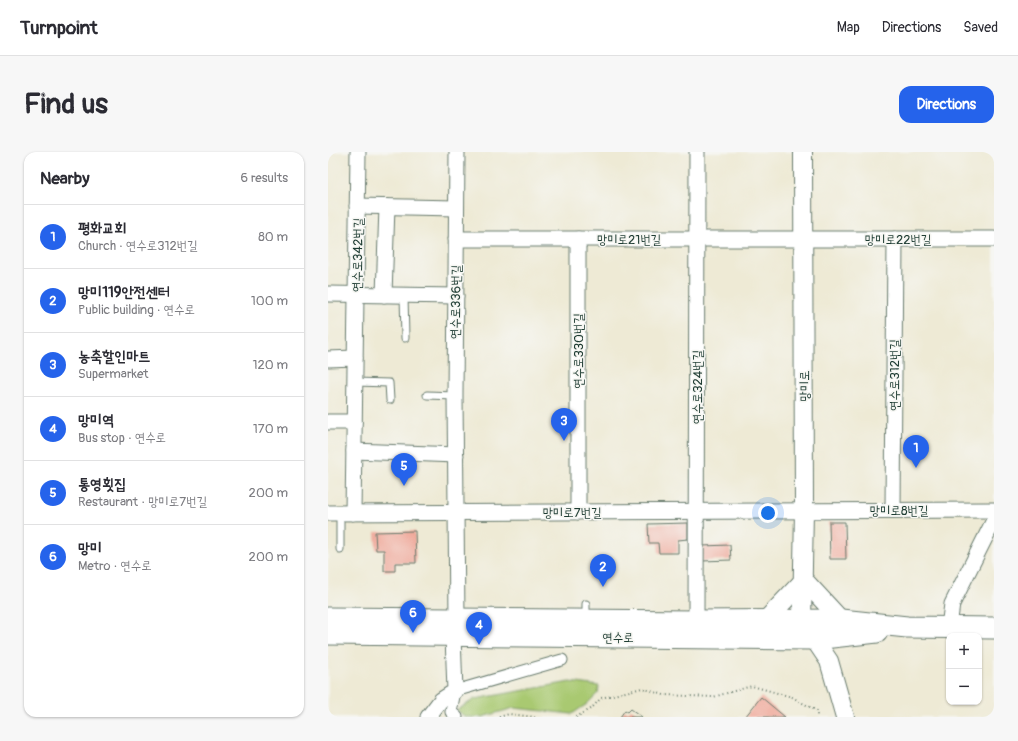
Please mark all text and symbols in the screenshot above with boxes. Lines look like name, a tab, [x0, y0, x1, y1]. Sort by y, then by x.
text: Turnpoint	[20, 16, 98, 40]
text: Map	[837, 19, 860, 36]
text: Directions	[882, 19, 941, 36]
text: Saved	[963, 19, 998, 36]
button: Directions	[899, 86, 994, 123]
text: Find us	[24, 87, 108, 122]
text: Nearby	[40, 168, 89, 189]
text: 6 results	[241, 170, 288, 186]
street label: 연수로342번길	[349, 218, 367, 292]
text: 평화교회	[78, 219, 126, 238]
text: 1	[50, 229, 56, 245]
text: 80 m	[258, 229, 288, 245]
street label: 망미로21번길	[597, 232, 661, 248]
street label: 망미로22번길	[865, 232, 931, 248]
text: Church · 연수로312번길	[78, 238, 198, 254]
street label: 연수로336번길	[447, 265, 465, 339]
text: 망미119안전센터	[78, 283, 170, 302]
text: 2	[49, 293, 57, 309]
text: 100 m	[251, 293, 288, 309]
text: Public building · 연수로	[78, 302, 195, 318]
street label: 연수로330번길	[571, 313, 587, 389]
street label: 연수로312번길	[887, 339, 903, 411]
text: 농축할인마트	[78, 347, 150, 366]
street label: 연수로324번길	[690, 350, 706, 424]
text: 3	[49, 357, 57, 373]
text: 120 m	[252, 357, 288, 373]
text: Supermarket	[78, 366, 149, 382]
street label: 망미로	[797, 370, 813, 402]
pin: 3	[551, 408, 577, 441]
text: 망미역	[78, 411, 114, 430]
text: 4	[49, 421, 57, 437]
text: 170 m	[253, 421, 288, 437]
text: Bus stop · 연수로	[78, 430, 166, 446]
pin: 1	[903, 435, 929, 468]
pin: 5	[391, 453, 417, 486]
text: 통영횟집	[78, 475, 126, 494]
text: 5	[49, 485, 57, 501]
text: 200 m	[249, 485, 288, 501]
text: Restaurant · 망미로7번길	[78, 494, 207, 510]
your location	[758, 503, 778, 523]
street label: 망미로8번길	[870, 503, 928, 519]
street label: 망미로7번길	[542, 505, 602, 521]
text: 망미	[78, 539, 102, 558]
text: 6	[49, 549, 57, 565]
text: 200 m	[249, 549, 288, 565]
pin: 2	[590, 554, 616, 587]
text: Metro · 연수로	[78, 558, 152, 574]
pin: 6	[400, 600, 426, 633]
pin: 4	[466, 612, 492, 645]
street label: 연수로	[602, 630, 634, 646]
map controls	[946, 633, 982, 705]
button: +	[946, 633, 982, 669]
button: −	[946, 669, 982, 705]

